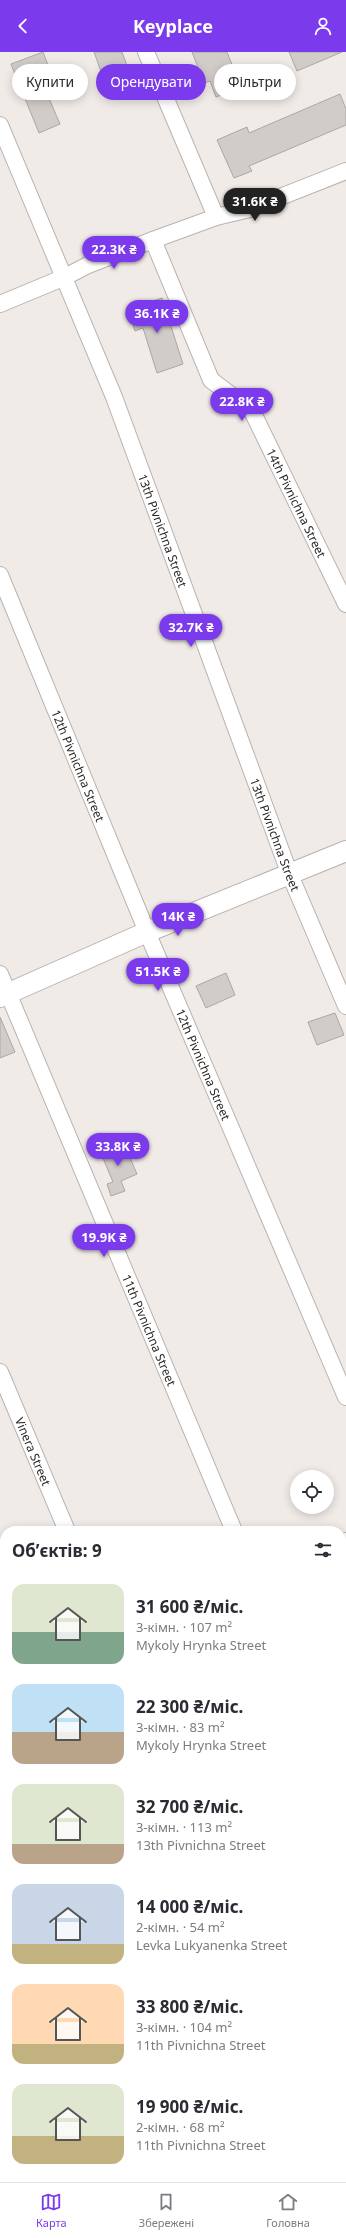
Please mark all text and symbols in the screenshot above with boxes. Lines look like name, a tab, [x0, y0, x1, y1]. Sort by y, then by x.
text: Keyplace	[133, 14, 213, 38]
icon: back	[12, 15, 34, 37]
icon: person	[312, 15, 334, 37]
chip: Купити	[12, 64, 88, 100]
chip: Орендувати	[96, 64, 206, 100]
chip: Фільтри	[214, 64, 296, 100]
pin: 31.6K ₴	[218, 188, 292, 222]
text: 31.6K ₴	[232, 192, 278, 210]
pin: 22.3K ₴	[77, 236, 151, 270]
text: 22.3K ₴	[91, 240, 137, 258]
pin: 36.1K ₴	[120, 300, 194, 334]
text: 36.1K ₴	[134, 304, 180, 322]
pin: 22.8K ₴	[205, 388, 279, 422]
text: 22.8K ₴	[219, 392, 265, 410]
street label: 14th Pivnichna Street	[263, 445, 331, 561]
street label: 13th Pivnichna Street	[134, 471, 192, 590]
pin: 32.7K ₴	[154, 614, 228, 648]
text: 32.7K ₴	[168, 618, 214, 636]
street label: 12th Pivnichna Street	[48, 707, 109, 825]
street label: 13th Pivnichna Street	[246, 775, 305, 894]
pin: 14K ₴	[150, 903, 206, 937]
text: 14K ₴	[161, 907, 195, 925]
pin: 51.5K ₴	[121, 958, 195, 992]
text: 51.5K ₴	[135, 962, 181, 980]
street label: 12th Pivnichna Street	[172, 1006, 235, 1123]
pin: 33.8K ₴	[81, 1133, 155, 1167]
text: 33.8K ₴	[95, 1137, 141, 1155]
pin: 19.9K ₴	[67, 1224, 141, 1258]
text: 19.9K ₴	[81, 1228, 127, 1246]
street label: 11th Pivnichna Street	[118, 1271, 181, 1389]
street label: Vinera Street	[11, 1414, 56, 1489]
map controls	[290, 1470, 334, 1514]
button: locate	[290, 1470, 334, 1514]
text: Об’єктів: 9	[12, 1539, 102, 1562]
icon: filters	[312, 1539, 334, 1561]
text: 31 600 ₴/міс.	[136, 1595, 243, 1618]
icon: home	[44, 1600, 92, 1648]
text: 3-кімн. · 107 m²	[136, 1618, 232, 1636]
text: Mykoly Hrynka Street	[136, 1636, 266, 1654]
text: 22 300 ₴/міс.	[136, 1695, 243, 1718]
icon: home	[44, 1700, 92, 1748]
text: 3-кімн. · 83 m²	[136, 1718, 225, 1736]
text: Mykoly Hrynka Street	[136, 1736, 266, 1754]
text: 32 700 ₴/міс.	[136, 1795, 243, 1818]
icon: home	[44, 1800, 92, 1848]
text: 3-кімн. · 113 m²	[136, 1818, 232, 1836]
text: 13th Pivnichna Street	[136, 1836, 265, 1854]
text: 14 000 ₴/міс.	[136, 1895, 243, 1918]
icon: home	[44, 1900, 92, 1948]
text: 2-кімн. · 54 m²	[136, 1918, 225, 1936]
text: Levka Lukyanenka Street	[136, 1936, 287, 1954]
text: 33 800 ₴/міс.	[136, 1995, 243, 2018]
icon: home	[44, 2000, 92, 2048]
text: 3-кімн. · 104 m²	[136, 2018, 232, 2036]
text: 11th Pivnichna Street	[136, 2036, 265, 2054]
text: 19 900 ₴/міс.	[136, 2095, 243, 2118]
icon: home	[44, 2100, 92, 2148]
text: 2-кімн. · 68 m²	[136, 2118, 225, 2136]
text: 11th Pivnichna Street	[136, 2136, 265, 2154]
tab: Карта	[36, 2191, 67, 2230]
tab: Збережені	[139, 2191, 194, 2230]
tab: Головна	[266, 2191, 310, 2230]

